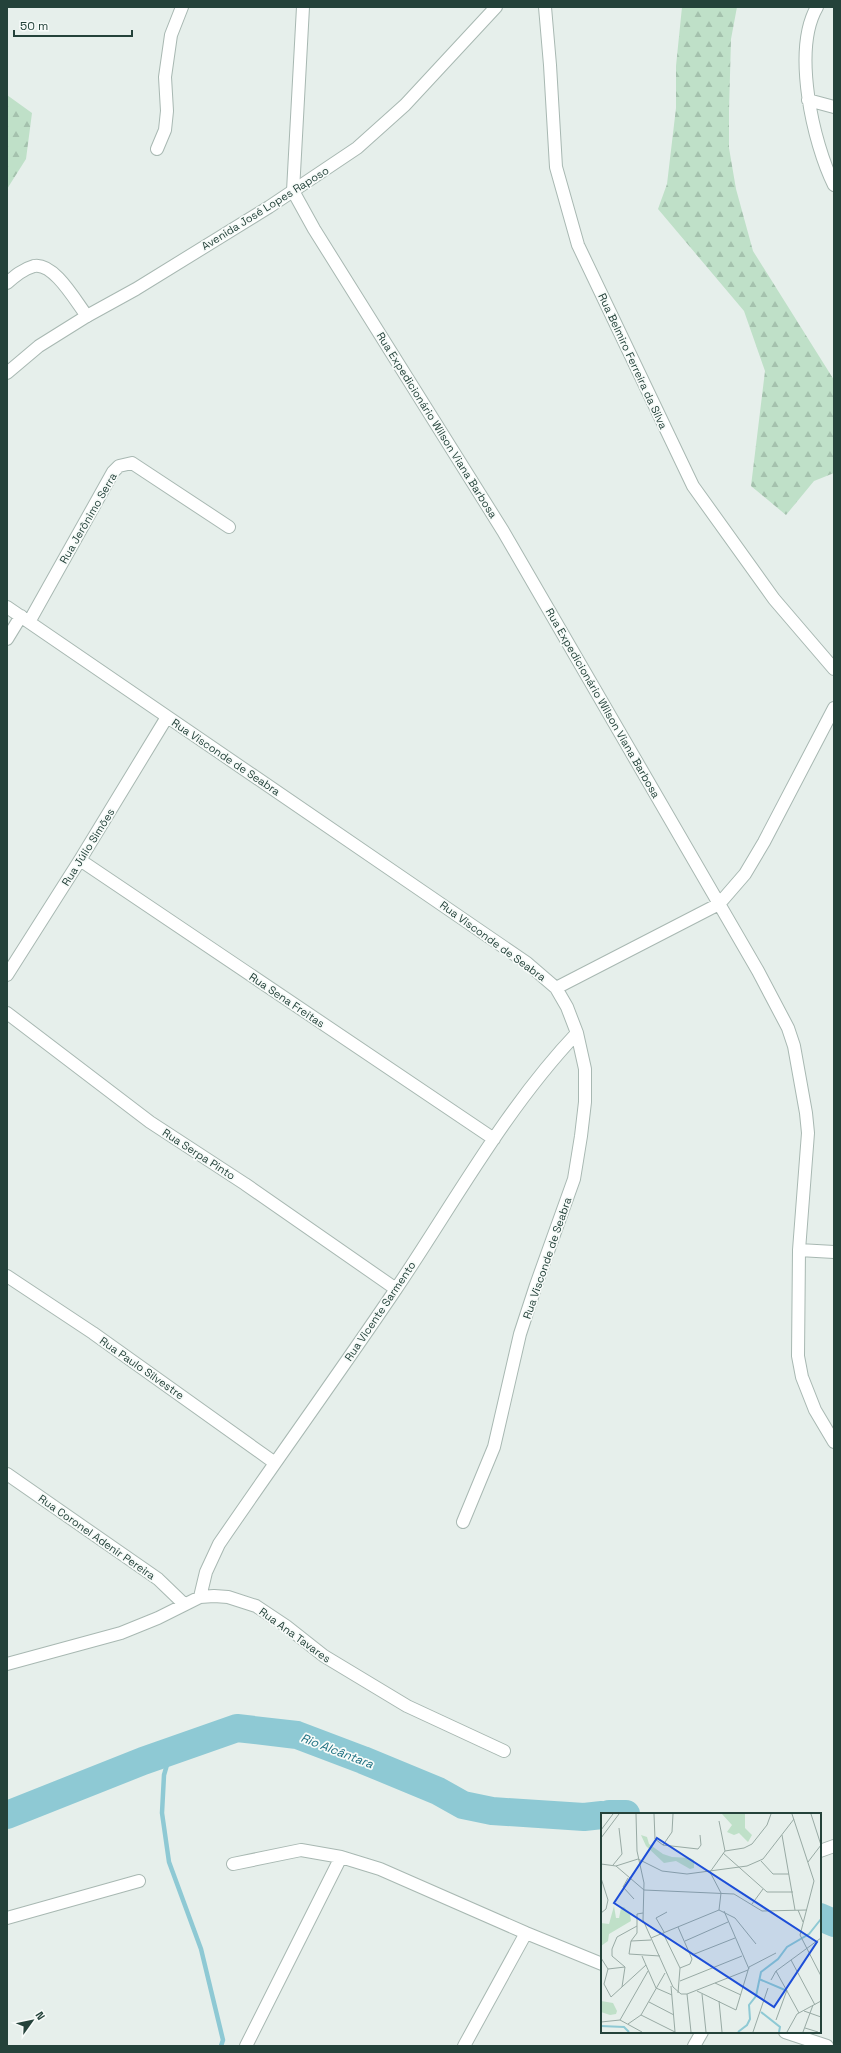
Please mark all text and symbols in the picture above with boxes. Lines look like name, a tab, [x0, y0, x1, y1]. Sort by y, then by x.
scale bar	[14, 12, 132, 38]
text: 50 m	[20, 18, 48, 34]
street label: Avenida José Lopes Raposo	[199, 163, 331, 253]
street label: Rua Belmiro Ferreira da Silva	[595, 291, 671, 432]
street label: Rua Expedicionário Wilson Viana Barbosa	[374, 329, 501, 521]
street label: Rua Jerônimo Serra	[56, 470, 120, 566]
street label: Rua Expedicionário Wilson Viana Barbosa	[543, 606, 664, 801]
street label: Rua Visconde de Seabra	[169, 715, 283, 799]
street label: Rua Júlio Simões	[59, 805, 118, 888]
street label: Rua Visconde de Seabra	[437, 898, 549, 985]
street label: Rua Sena Freitas	[247, 970, 328, 1031]
street label: Rua Serpa Pinto	[160, 1125, 238, 1183]
street label: Rua Visconde de Seabra	[520, 1195, 575, 1321]
street label: Rua Vicente Sarmento	[341, 1258, 419, 1364]
street label: Rua Paulo Silvestre	[97, 1334, 187, 1402]
street label: Rua Coronel Adenir Pereira	[36, 1491, 159, 1583]
street label: Rua Ana Tavares	[256, 1604, 334, 1666]
water label: Rio Alcântara	[299, 1730, 376, 1772]
inset map	[601, 1813, 821, 2033]
north arrow	[12, 2001, 52, 2041]
text: N	[33, 2009, 48, 2022]

